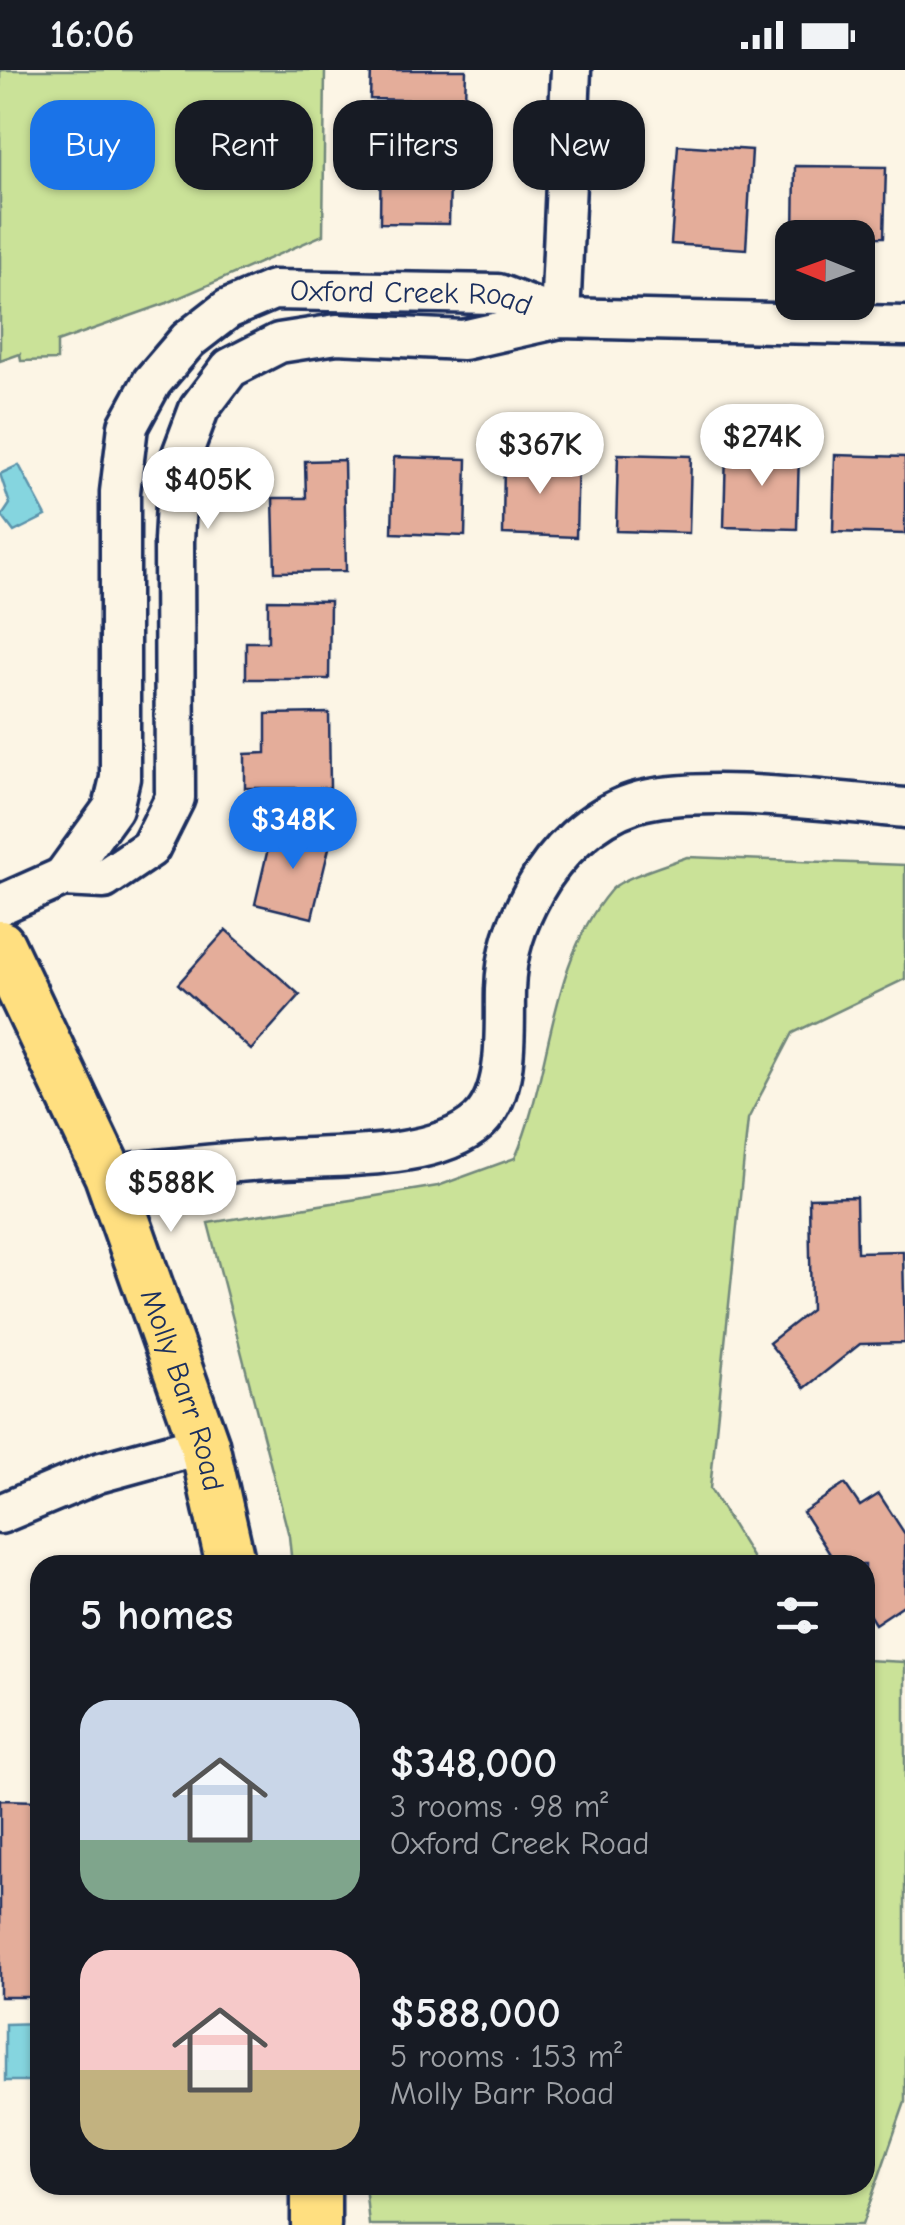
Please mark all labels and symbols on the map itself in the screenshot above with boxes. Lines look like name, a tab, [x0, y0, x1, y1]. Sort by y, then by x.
north arrow	[775, 220, 875, 320]
street label: Oxford Creek Road	[290, 273, 537, 324]
pin: $274K	[692, 404, 832, 489]
pin: $367K	[470, 412, 610, 497]
pin: $405K	[138, 447, 278, 532]
pin: $348K	[223, 787, 363, 872]
pin: $588K	[101, 1150, 241, 1235]
street label: Molly Barr Road	[133, 1285, 231, 1494]

